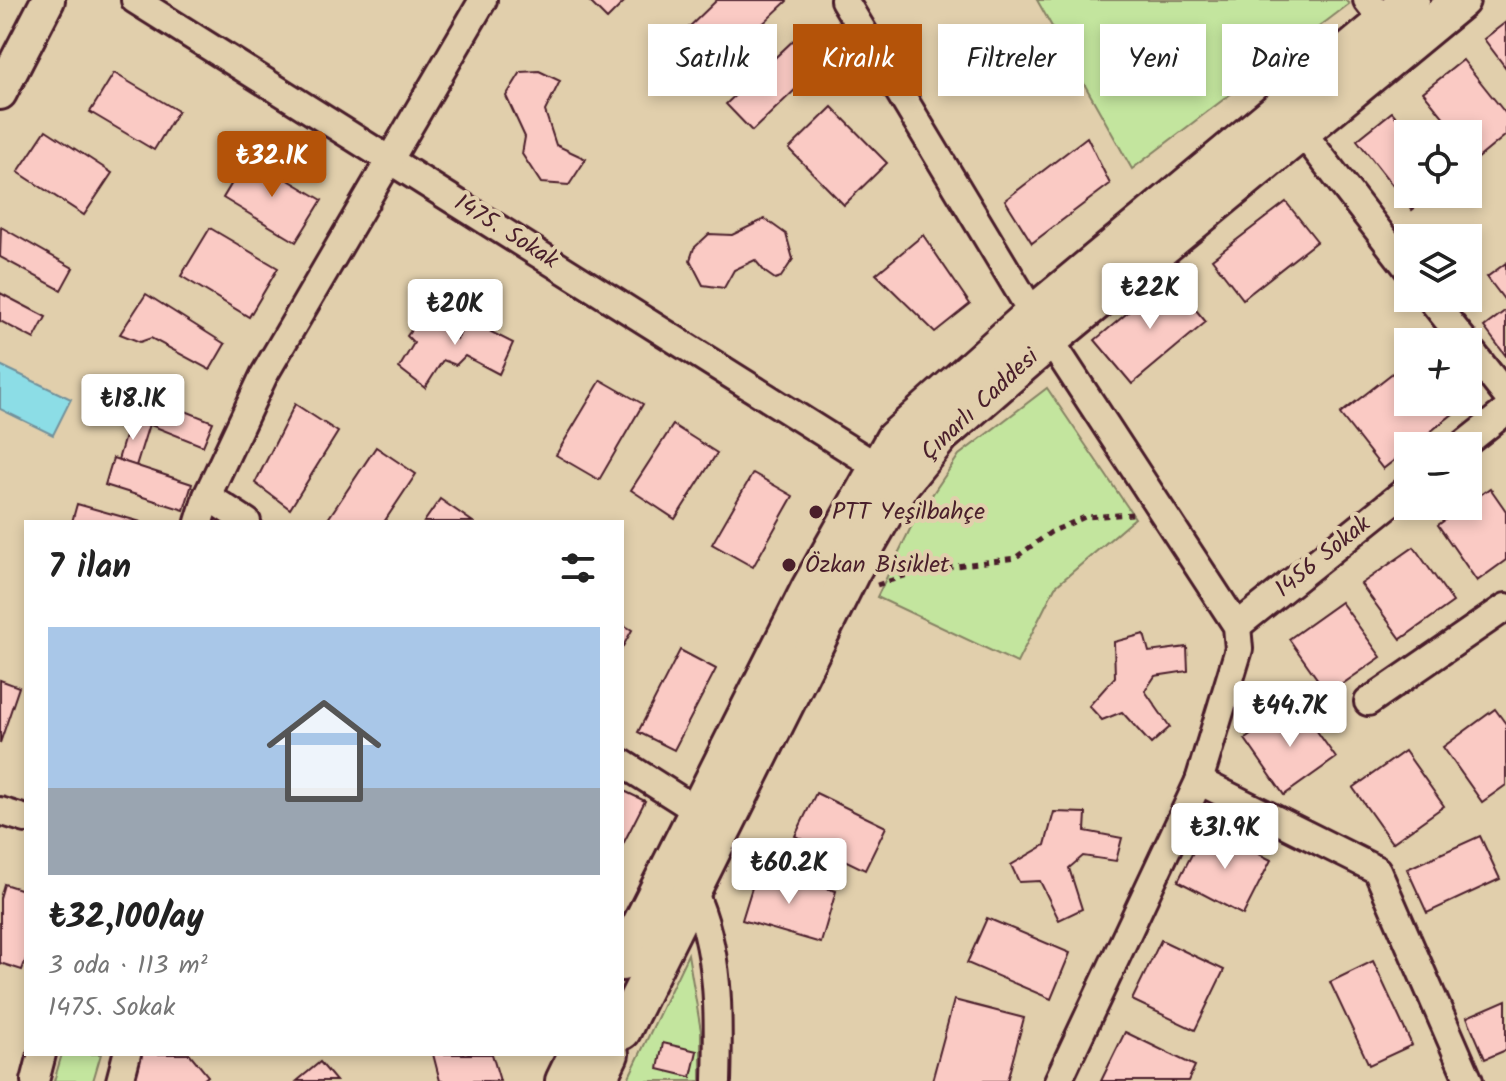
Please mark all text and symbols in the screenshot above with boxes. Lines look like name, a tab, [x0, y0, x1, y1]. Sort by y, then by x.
chip: Satılık	[648, 24, 777, 96]
chip: Kiralık	[793, 24, 922, 96]
chip: Filtreler	[938, 24, 1084, 96]
chip: Yeni	[1100, 24, 1206, 96]
chip: Daire	[1222, 24, 1338, 96]
map controls	[1394, 120, 1482, 520]
button: locate	[1394, 120, 1482, 208]
pin: ₺32.1K	[207, 131, 337, 199]
text: ₺32.1K	[235, 136, 309, 178]
street label: 1475. Sokak	[446, 184, 567, 280]
button: layers	[1394, 224, 1482, 312]
pin: ₺22K	[1103, 263, 1197, 331]
text: ₺22K	[1120, 268, 1180, 310]
pin: ₺20K	[408, 279, 502, 347]
text: ₺20K	[426, 284, 484, 326]
button: +	[1394, 328, 1482, 416]
street label: Çınarlı Caddesi	[912, 338, 1049, 471]
pin: ₺18.1K	[68, 374, 198, 442]
text: ₺18.1K	[99, 379, 167, 421]
button: −	[1394, 432, 1482, 520]
place label: PTT Yeşilbahçe	[832, 493, 985, 532]
marker: PTT Yeşilbahçe	[807, 503, 825, 521]
street label: 1456 Sokak	[1266, 506, 1380, 608]
text: 7 ilan	[48, 541, 131, 595]
icon: filters	[556, 546, 600, 590]
place label: Özkan Bisiklet	[805, 546, 950, 585]
marker: Özkan Bisiklet	[780, 556, 798, 574]
icon: home	[252, 679, 396, 823]
pin: ₺44.7K	[1225, 681, 1355, 749]
text: ₺44.7K	[1252, 686, 1328, 728]
pin: ₺31.9K	[1160, 803, 1290, 871]
text: ₺31.9K	[1189, 808, 1261, 850]
pin: ₺60.2K	[724, 838, 854, 906]
text: ₺60.2K	[750, 843, 828, 885]
text: ₺32,100/ay	[48, 891, 204, 945]
text: 3 oda · 113 m²	[48, 945, 208, 987]
text: 1475. Sokak	[48, 987, 175, 1029]

